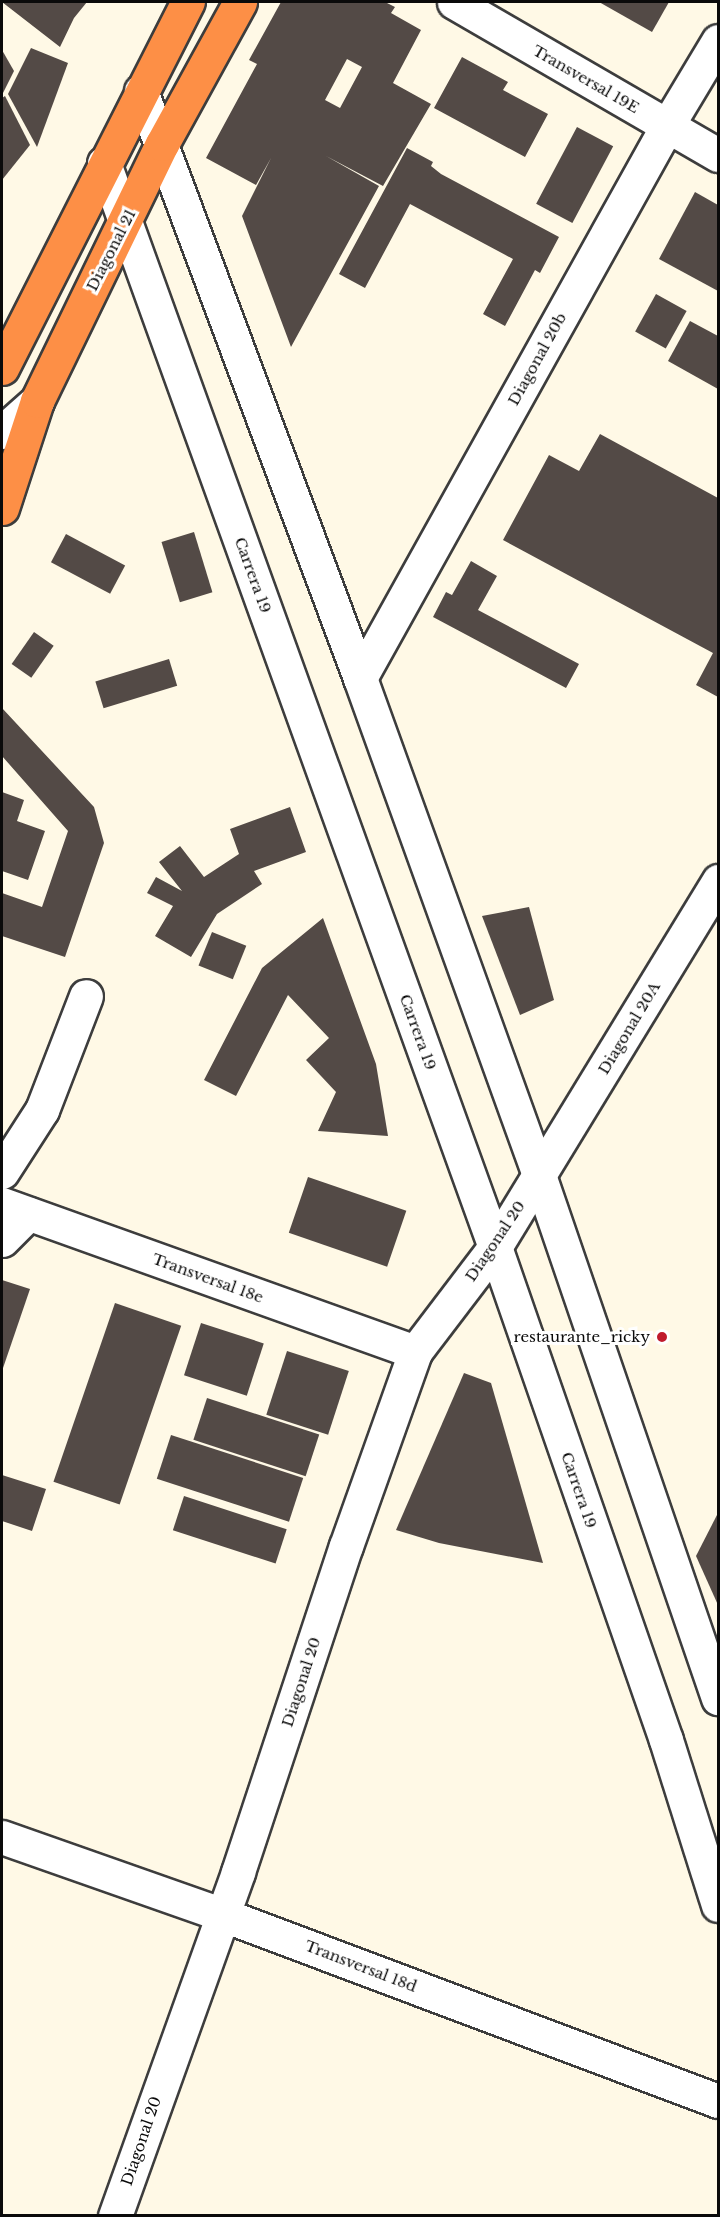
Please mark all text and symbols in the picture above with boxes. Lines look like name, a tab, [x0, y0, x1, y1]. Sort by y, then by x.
street label: Transversal 19E	[530, 41, 642, 117]
street label: Diagonal 21	[83, 206, 139, 294]
street label: Diagonal 20b	[504, 310, 570, 408]
street label: Carrera 19	[231, 535, 275, 615]
street label: Diagonal 20A	[594, 979, 664, 1077]
street label: Carrera 19	[396, 992, 440, 1072]
street label: Diagonal 20	[461, 1197, 529, 1285]
street label: Transversal 18e	[150, 1250, 266, 1306]
place label: restaurante_ricky	[514, 1328, 650, 1346]
marker: restaurante_ricky	[655, 1330, 669, 1344]
street label: Carrera 19	[558, 1450, 600, 1530]
street label: Diagonal 20	[278, 1635, 324, 1729]
street label: Transversal 18d	[303, 1936, 419, 1996]
street label: Diagonal 20	[117, 2094, 165, 2188]

